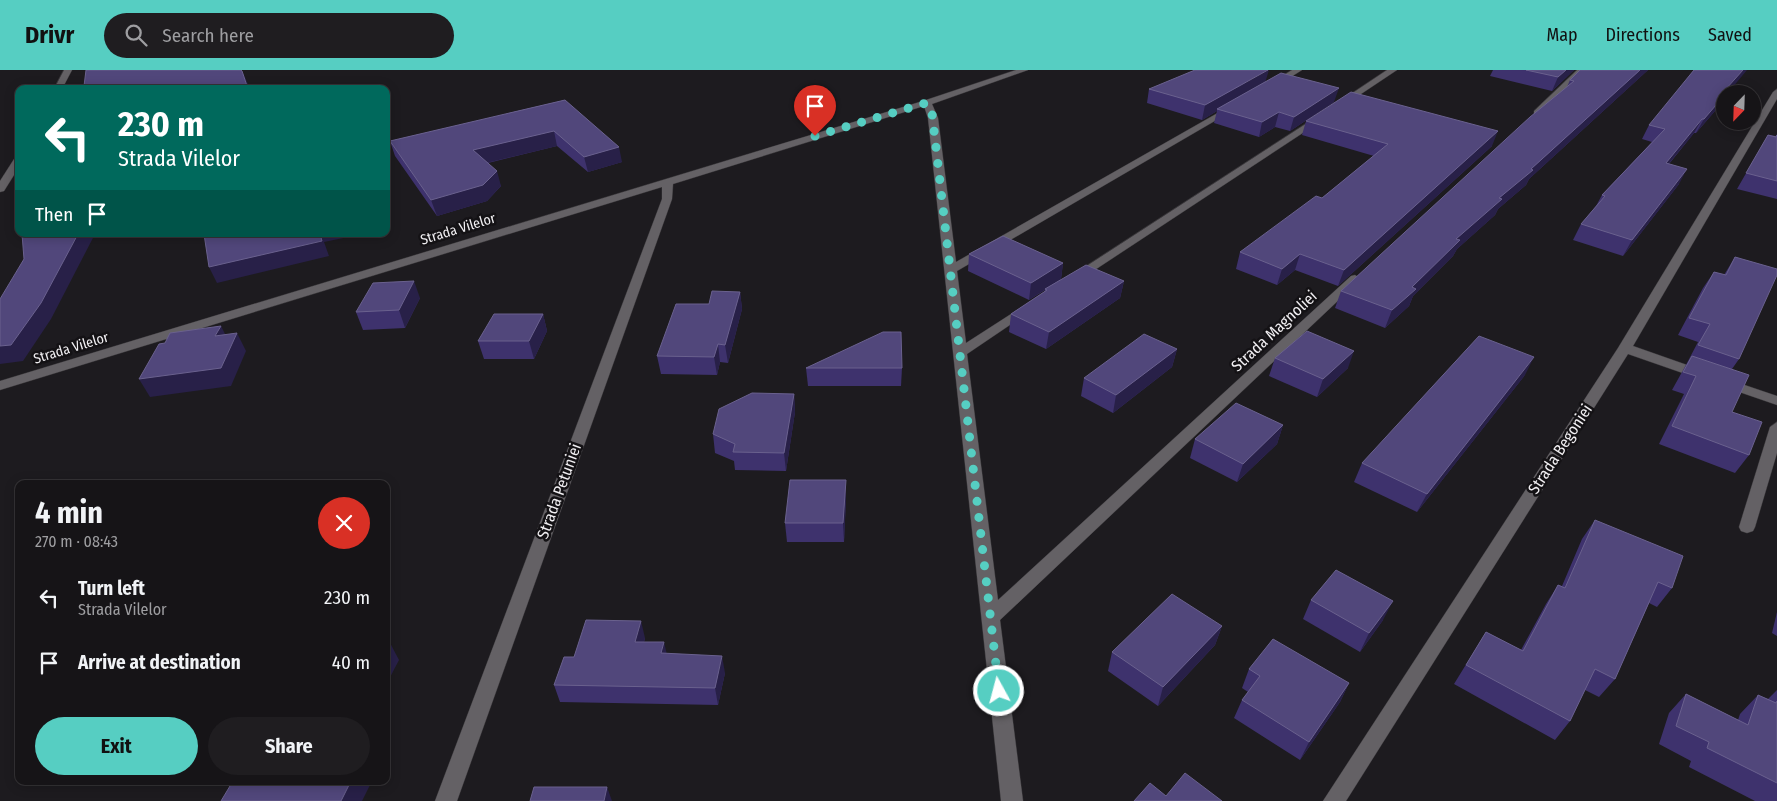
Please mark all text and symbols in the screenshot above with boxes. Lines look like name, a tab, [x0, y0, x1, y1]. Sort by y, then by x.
search box	[104, 13, 454, 58]
text: Drivr	[25, 21, 74, 49]
icon: search	[122, 21, 150, 49]
text: Search here	[162, 24, 254, 47]
text: Map	[1546, 24, 1578, 46]
text: Directions	[1606, 24, 1680, 46]
text: Saved	[1708, 24, 1752, 46]
pin	[794, 85, 836, 136]
north arrow	[1716, 85, 1761, 130]
map controls	[1716, 85, 1761, 130]
icon: arrive	[801, 92, 829, 120]
text: 230 m	[118, 103, 204, 145]
icon: left	[35, 105, 100, 170]
text: Strada Vilelor	[118, 145, 240, 172]
icon: arrive	[83, 200, 111, 228]
text: Then	[35, 203, 73, 226]
street label: Strada Vilelor	[418, 210, 498, 248]
street label: Strada Magnoliei	[1227, 287, 1321, 375]
street label: Strada Vilelor	[31, 329, 111, 367]
street label: Strada Begoniei	[1524, 401, 1596, 497]
street label: Strada Petuniei	[533, 441, 585, 541]
text: 4 min	[35, 495, 103, 531]
button: close	[318, 497, 370, 549]
text: 270 m · 08:43	[35, 532, 118, 551]
text: Turn left	[78, 577, 145, 600]
icon: left	[35, 584, 63, 612]
text: 230 m	[324, 586, 370, 609]
text: Strada Vilelor	[78, 600, 167, 619]
icon: arrive	[35, 649, 63, 677]
text: Arrive at destination	[78, 651, 241, 674]
text: 40 m	[332, 651, 370, 674]
position arrow	[972, 664, 1024, 716]
button: Exit	[35, 717, 198, 775]
button: Share	[208, 717, 370, 775]

